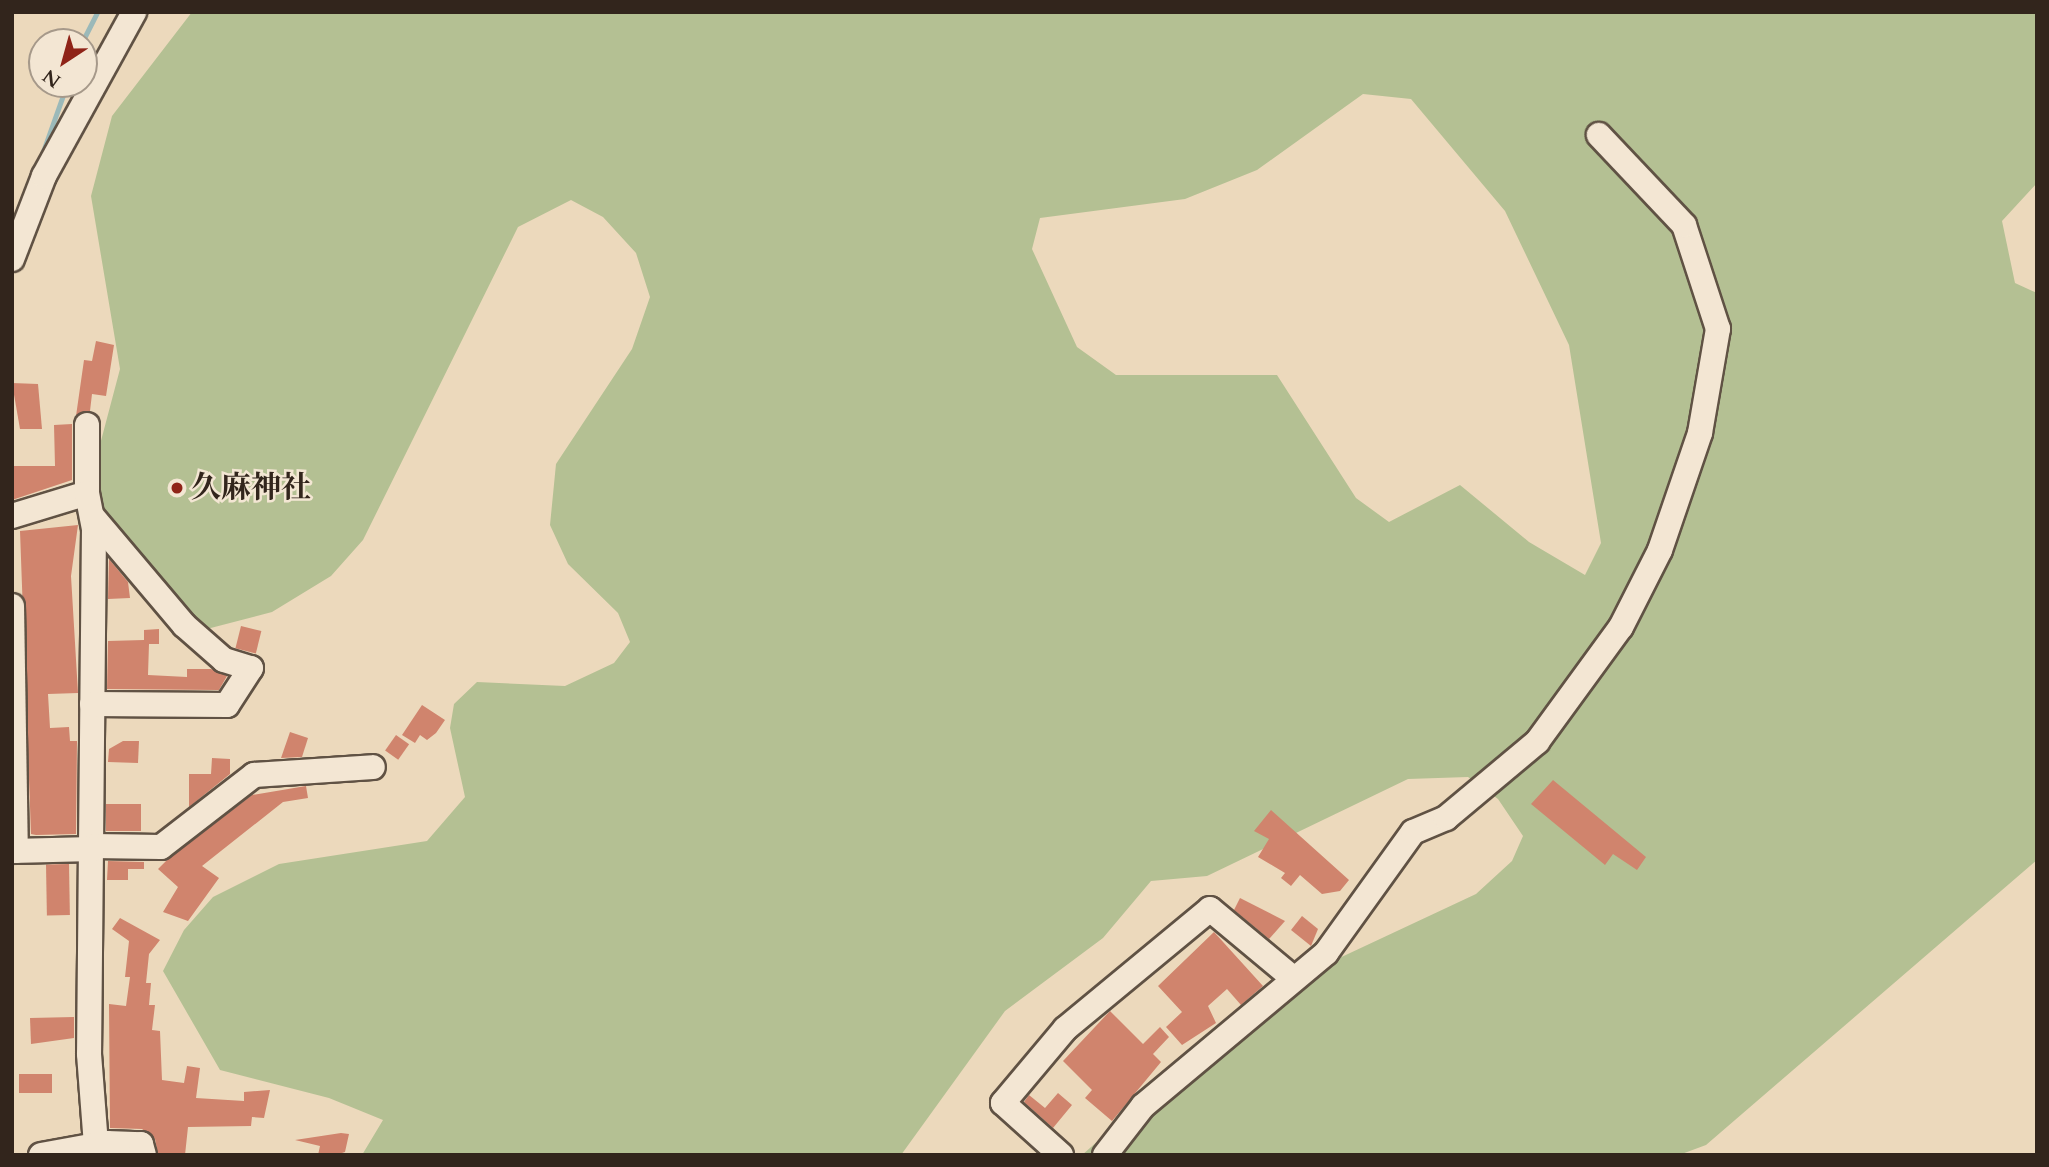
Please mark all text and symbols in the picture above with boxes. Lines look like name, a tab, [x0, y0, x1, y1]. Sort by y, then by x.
north arrow	[28, 28, 98, 98]
text: N	[38, 63, 66, 94]
place label: 久麻神社	[191, 470, 311, 506]
marker: 久麻神社	[169, 480, 185, 496]

